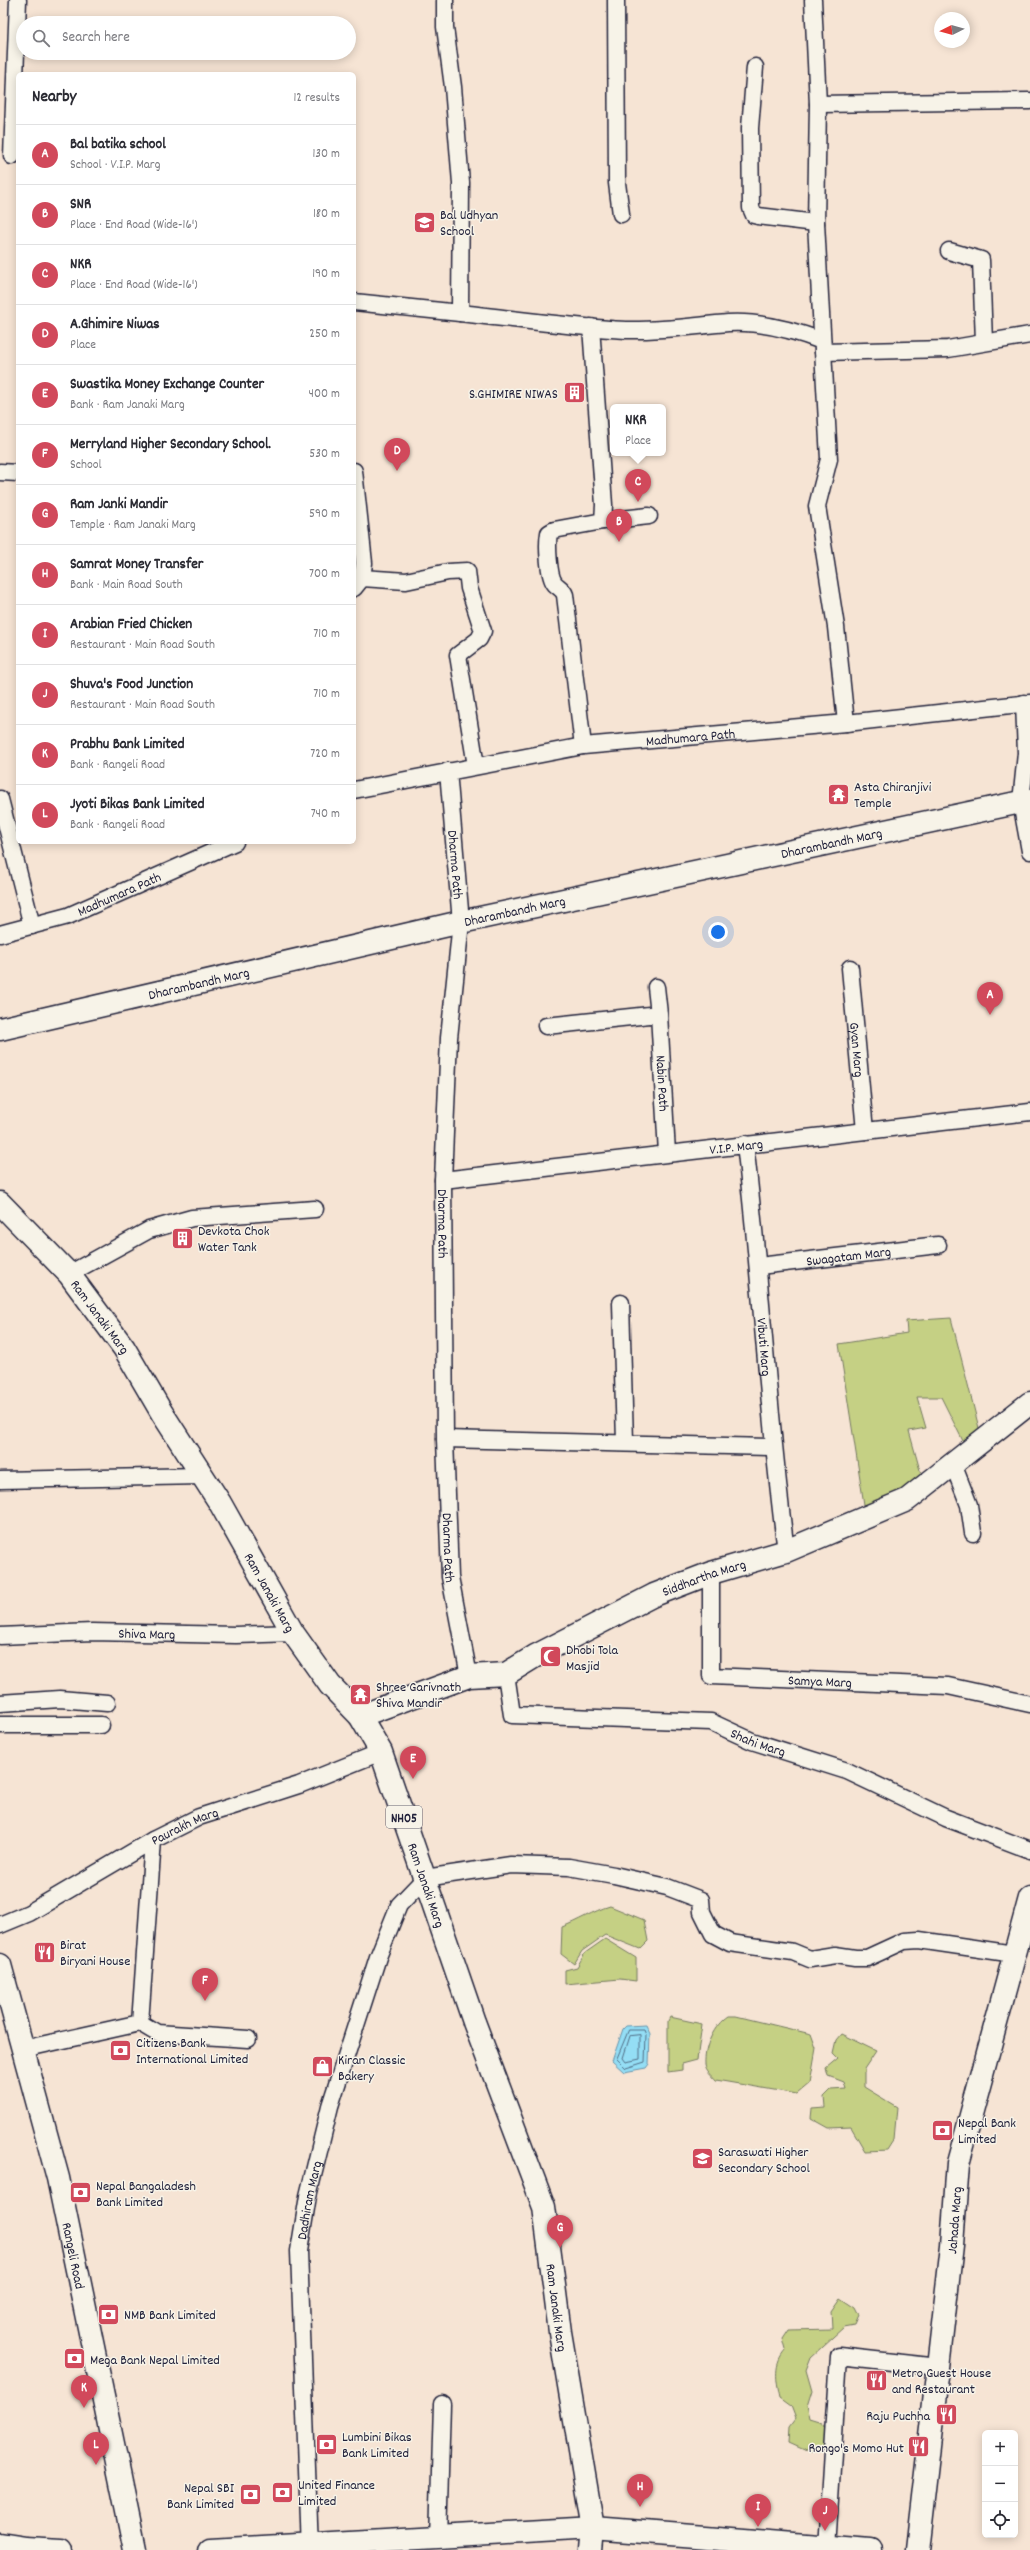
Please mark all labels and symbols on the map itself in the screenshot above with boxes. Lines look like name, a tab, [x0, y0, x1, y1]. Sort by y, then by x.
north arrow	[934, 12, 970, 48]
place label: Bal Udhyan School	[440, 206, 498, 242]
school or university icon: Bal Udhyan School	[411, 209, 437, 235]
building icon: S.GHIMIRE NIWAS	[561, 380, 587, 406]
place label: S.GHIMIRE NIWAS	[469, 385, 558, 405]
pin: D	[384, 438, 410, 471]
pin: C	[625, 469, 651, 502]
pin: B	[606, 509, 632, 542]
street label: Madhumara Path	[645, 725, 736, 752]
place label: Asta Chiranjivi Temple	[854, 778, 932, 814]
temple icon: Asta Chiranjivi Temple	[825, 781, 851, 807]
street label: Dharambandh Marg	[779, 824, 884, 865]
street label: Dharma Path	[441, 829, 467, 900]
street label: Madhumara Path	[75, 868, 165, 923]
street label: Dharambandh Marg	[462, 892, 567, 933]
your location	[708, 922, 728, 942]
street label: Dharambandh Marg	[147, 963, 252, 1006]
pin: A	[977, 982, 1003, 1015]
street label: Gyan Marg	[843, 1021, 868, 1078]
street label: Nabin Path	[649, 1055, 673, 1112]
street label: V.I.P. Marg	[708, 1135, 764, 1161]
street label: Dharma Path	[431, 1189, 452, 1258]
place label: Devkota Chok Water Tank	[198, 1222, 270, 1258]
building icon: Devkota Chok Water Tank	[170, 1225, 196, 1251]
street label: Swagatam Marg	[805, 1243, 892, 1272]
street label: Ram Janaki Marg	[65, 1276, 133, 1358]
street label: Vibuti Marg	[750, 1317, 775, 1377]
street label: Dharma Path	[436, 1513, 459, 1584]
street label: Ram Janaki Marg	[238, 1550, 299, 1637]
street label: Siddhartha Marg	[660, 1555, 749, 1603]
street label: Shiva Marg	[118, 1625, 176, 1646]
place label: Dhobi Tola Masjid	[566, 1641, 619, 1677]
mosque icon: Dhobi Tola Masjid	[537, 1644, 563, 1670]
street label: Samya Marg	[787, 1671, 852, 1694]
place label: Shree Garivnath Shiva Mandir	[376, 1678, 461, 1714]
temple icon: Shree Garivnath Shiva Mandir	[347, 1681, 373, 1707]
street label: Shahi Marg	[727, 1724, 788, 1763]
pin: E	[400, 1746, 426, 1779]
street label: Paurakh Marg	[148, 1803, 221, 1851]
road number: NH05	[386, 1806, 422, 1828]
street label: Ram Janaki Marg	[401, 1841, 449, 1931]
place label: Birat Biryani House	[60, 1936, 130, 1972]
restaurant icon: Birat Biryani House	[31, 1939, 57, 1965]
pin: F	[192, 1968, 218, 2001]
place label: Citizens Bank International Limited	[136, 2034, 248, 2070]
bank icon: Citizens Bank International Limited	[107, 2037, 133, 2063]
place label: Kiran Classic Bakery	[338, 2051, 406, 2087]
shop icon: Kiran Classic Bakery	[310, 2054, 336, 2080]
place label: Nepal Bank Limited	[958, 2114, 1016, 2150]
bank icon: Nepal Bank Limited	[929, 2117, 955, 2143]
place label: Saraswati Higher Secondary School	[718, 2143, 811, 2179]
school or university icon: Saraswati Higher Secondary School	[690, 2146, 716, 2172]
street label: Dadhiram Marg	[293, 2159, 328, 2241]
place label: Nepal Bangaladesh Bank Limited	[96, 2177, 196, 2213]
bank icon: Nepal Bangaladesh Bank Limited	[67, 2180, 93, 2206]
street label: Jahada Marg	[943, 2186, 968, 2255]
pin: G	[547, 2215, 573, 2248]
street label: Rangeli Road	[55, 2221, 89, 2291]
street label: Ram Janaki Marg	[539, 2263, 571, 2353]
bank icon: NMB Bank Limited	[96, 2301, 122, 2327]
place label: NMB Bank Limited	[124, 2306, 216, 2326]
bank icon: Mega Bank Nepal Limited	[61, 2346, 87, 2372]
place label: Mega Bank Nepal Limited	[90, 2351, 220, 2371]
place label: Metro Guest House and Restaurant	[892, 2364, 991, 2400]
restaurant icon: Metro Guest House and Restaurant	[863, 2367, 889, 2393]
pin: K	[71, 2375, 97, 2408]
restaurant icon: Raju Puchha	[933, 2402, 959, 2428]
place label: Raju Puchha	[866, 2407, 930, 2427]
place label: Lumbini Bikas Bank Limited	[342, 2428, 412, 2464]
bank icon: Lumbini Bikas Bank Limited	[314, 2431, 340, 2457]
pin: L	[83, 2432, 109, 2465]
restaurant icon: Rongo's Momo Hut	[906, 2434, 932, 2460]
place label: Rongo's Momo Hut	[808, 2439, 904, 2459]
pin: H	[627, 2474, 653, 2507]
place label: United Finance Limited	[298, 2476, 375, 2512]
place label: Nepal SBI Bank Limited	[167, 2479, 235, 2515]
bank icon: United Finance Limited	[269, 2479, 295, 2505]
bank icon: Nepal SBI Bank Limited	[237, 2482, 263, 2508]
pin: I	[745, 2494, 771, 2527]
pin: J	[812, 2498, 838, 2531]

